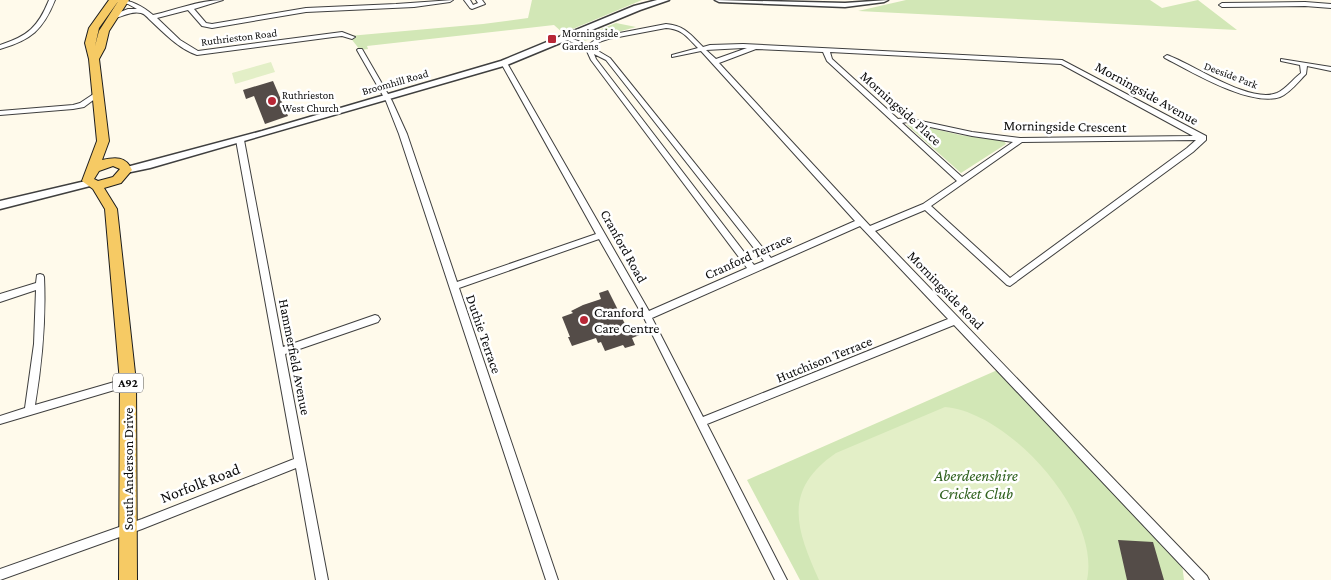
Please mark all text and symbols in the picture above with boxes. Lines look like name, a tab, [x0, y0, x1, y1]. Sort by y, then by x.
street label: Ruthrieston Road	[200, 26, 278, 48]
place label: Morningside Gardens	[562, 27, 618, 52]
marker: Morningside Gardens	[546, 33, 558, 45]
street label: Morningside Avenue	[1093, 58, 1201, 128]
street label: Deeside Park	[1203, 59, 1260, 91]
street label: Broomhill Road	[360, 67, 430, 97]
street label: Morningside Place	[857, 67, 945, 149]
place label: Ruthrieston West Church	[282, 89, 339, 114]
marker: Ruthrieston West Church	[266, 95, 278, 107]
street label: Morningside Crescent	[1003, 117, 1127, 135]
street label: Cranford Road	[597, 207, 651, 286]
street label: Cranford Terrace	[702, 230, 794, 282]
street label: Morningside Road	[905, 248, 988, 333]
street label: Duthie Terrace	[463, 292, 505, 376]
street label: Hammerfield Avenue	[276, 298, 314, 416]
place label: Cranford Care Centre	[594, 304, 659, 336]
marker: Cranford Care Centre	[578, 314, 590, 326]
street label: Hutchison Terrace	[774, 332, 874, 386]
road number: A92	[113, 373, 143, 392]
street label: South Anderson Drive	[120, 408, 136, 530]
street label: Norfolk Road	[158, 460, 243, 506]
park label: Aberdeenshire Cricket Club	[933, 467, 1018, 502]

